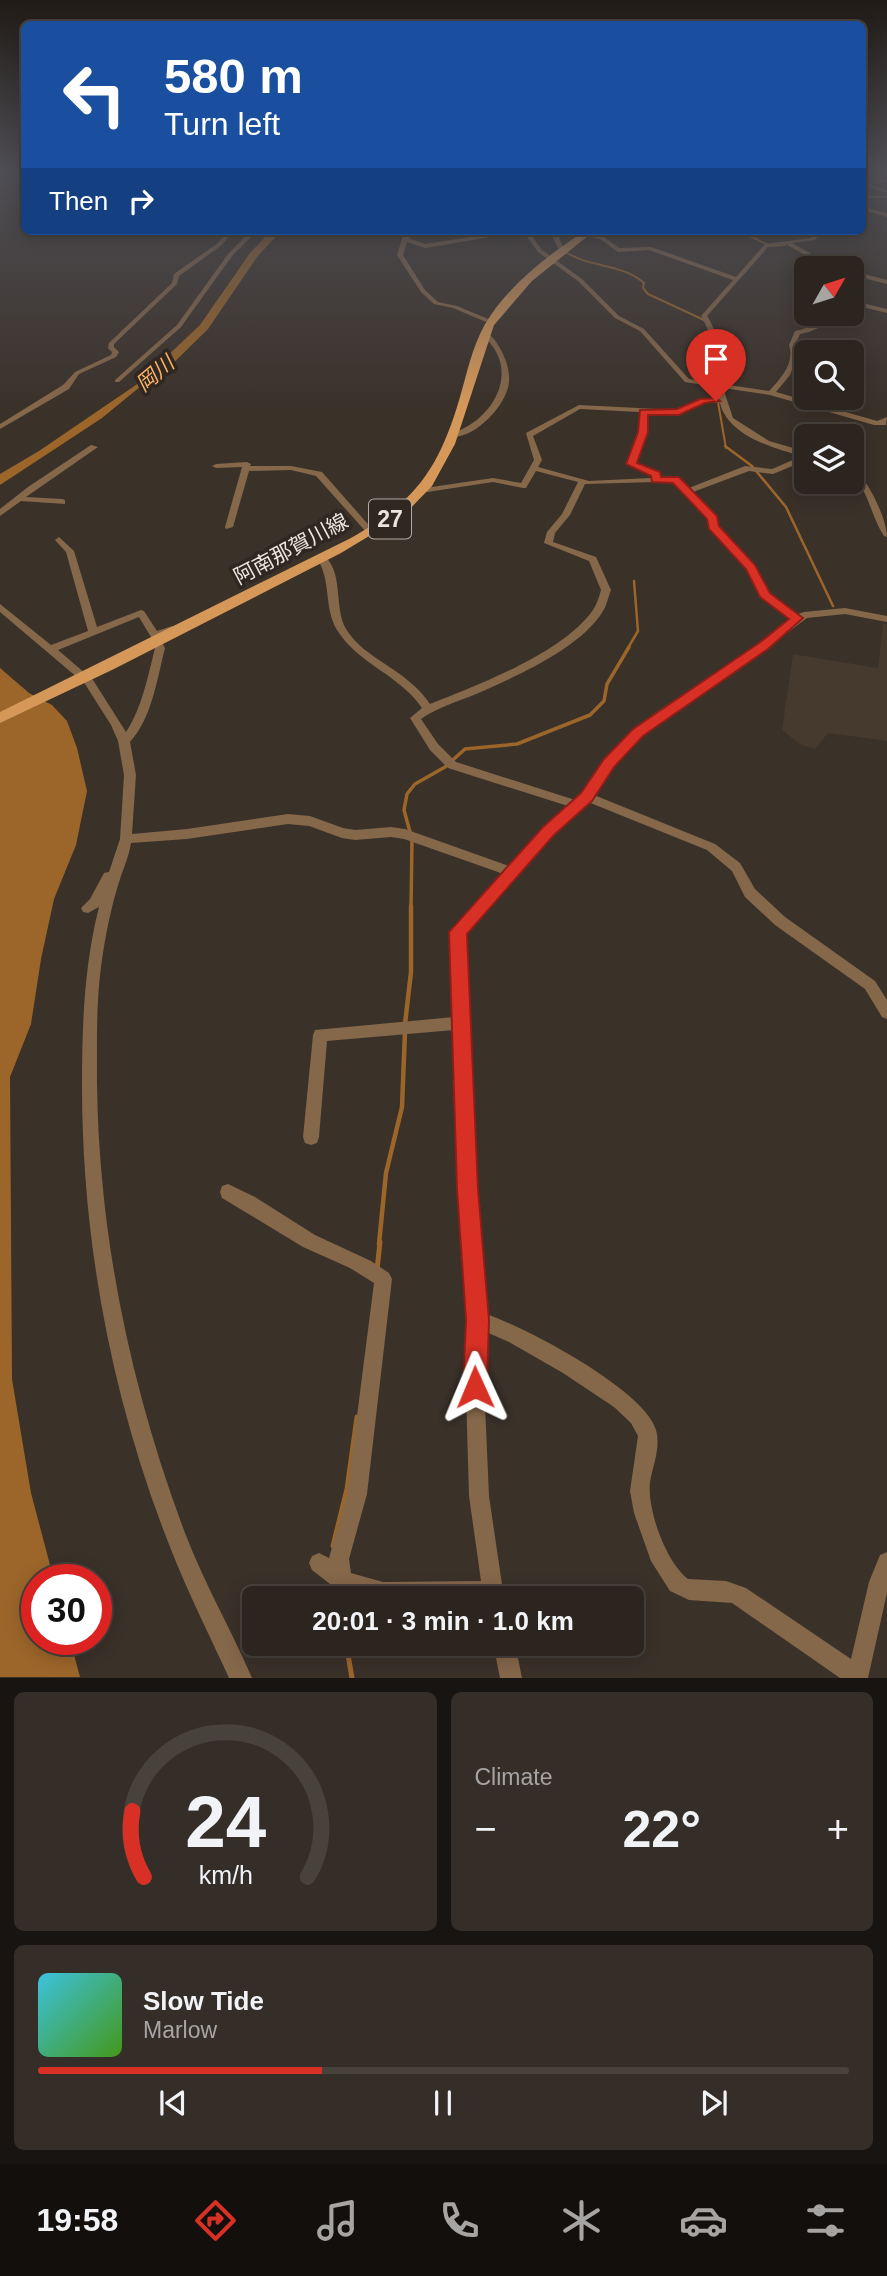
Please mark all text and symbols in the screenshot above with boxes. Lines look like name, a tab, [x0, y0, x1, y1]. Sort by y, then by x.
icon: left	[49, 49, 140, 140]
text: 580 m	[164, 49, 303, 103]
text: Turn left	[164, 106, 280, 142]
icon: right	[122, 182, 160, 220]
text: Then	[49, 186, 108, 216]
north arrow	[794, 256, 864, 326]
map controls	[794, 256, 864, 494]
pin	[686, 329, 746, 401]
icon: arrive	[697, 340, 735, 378]
button: search	[794, 340, 864, 410]
water label: 岡川	[131, 350, 180, 396]
button: layers	[794, 424, 864, 494]
road number: 27	[369, 499, 411, 538]
street label: 阿南那賀川線	[230, 509, 352, 588]
position arrow	[438, 1350, 512, 1424]
speed limit sign: 30	[21, 1564, 112, 1655]
text: 20:01 · 3 min · 1.0 km	[312, 1606, 574, 1636]
text: Climate	[475, 1764, 552, 1790]
text: 24	[185, 1782, 266, 1863]
text: 22°	[622, 1800, 701, 1858]
text: −	[475, 1808, 497, 1850]
text: +	[827, 1808, 849, 1850]
text: km/h	[198, 1861, 252, 1889]
text: Slow Tide	[143, 1986, 264, 2016]
text: Marlow	[143, 2017, 217, 2043]
icon: previous	[154, 2084, 192, 2122]
icon: pause	[424, 2084, 462, 2122]
icon: next	[695, 2084, 733, 2122]
icon: directions	[191, 2196, 240, 2245]
icon: music	[313, 2196, 362, 2245]
icon: phone	[435, 2196, 484, 2245]
icon: climate	[557, 2196, 606, 2245]
icon: car	[679, 2196, 728, 2245]
icon: filters	[801, 2196, 850, 2245]
text: 19:58	[37, 2202, 118, 2238]

